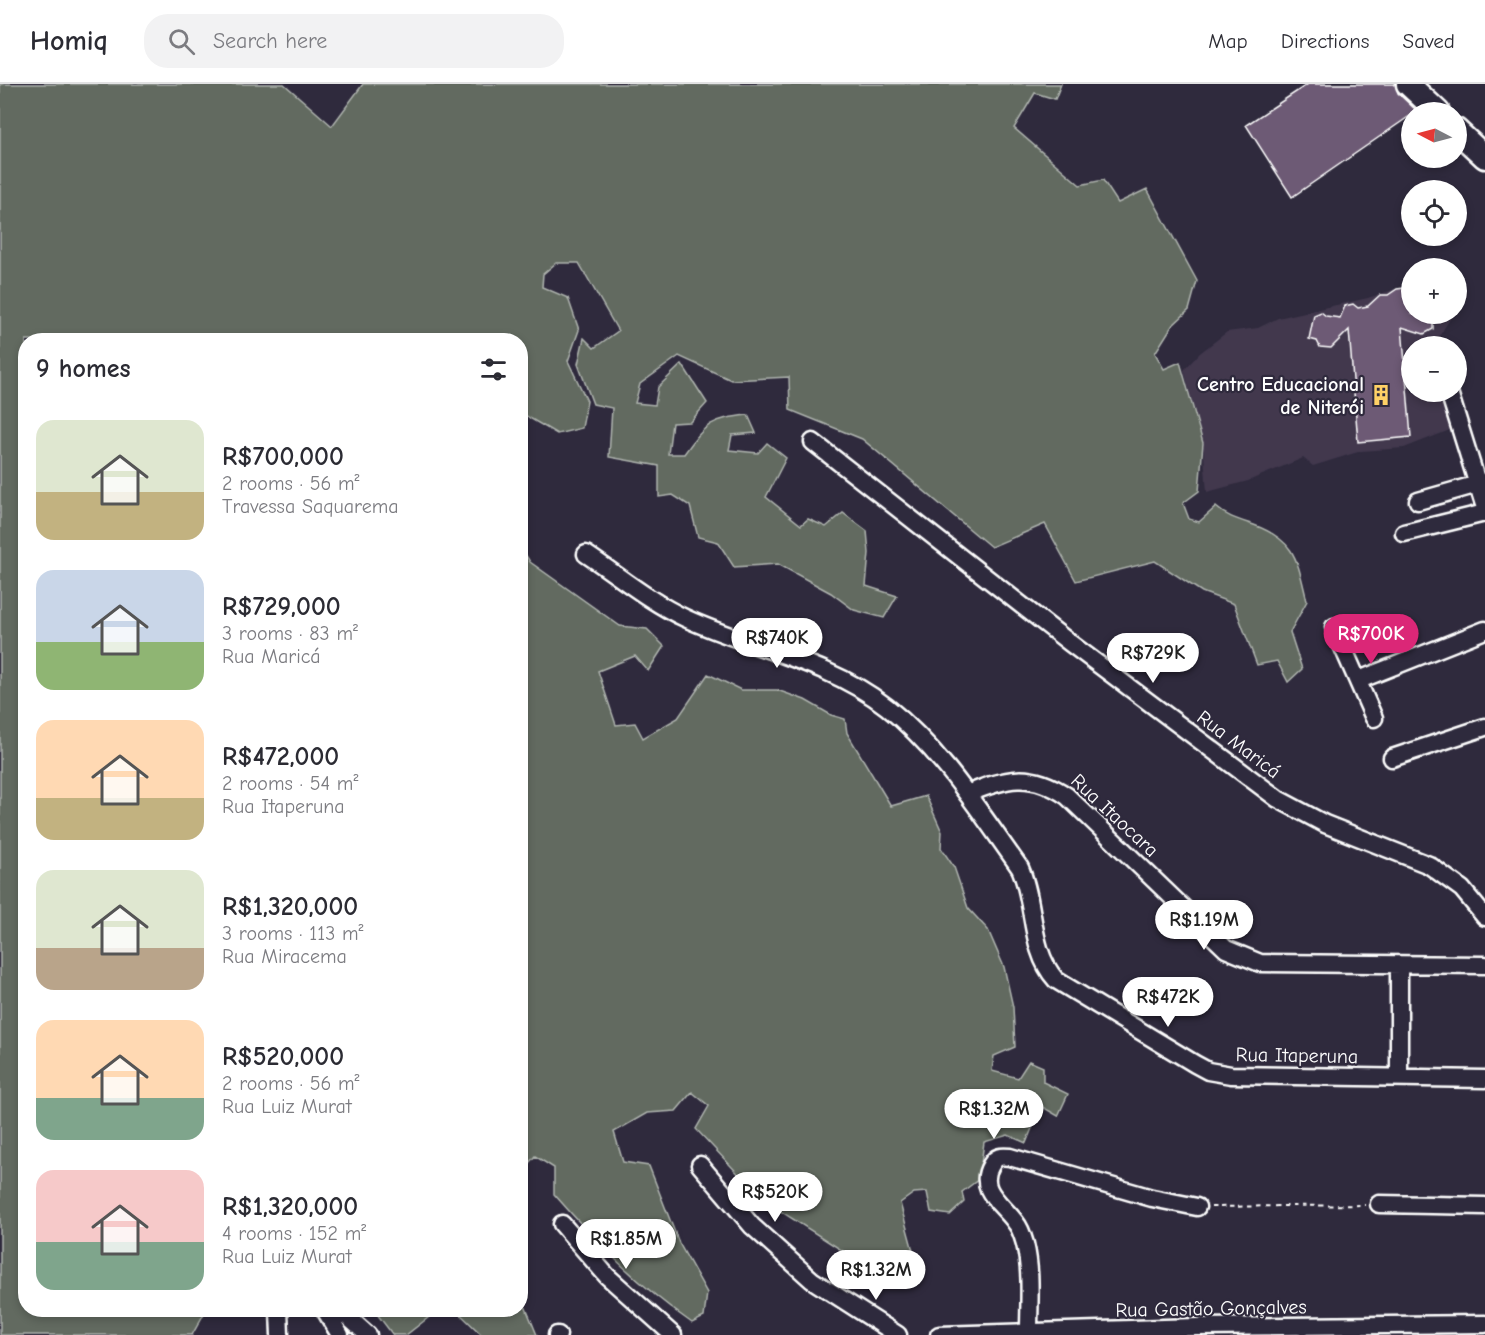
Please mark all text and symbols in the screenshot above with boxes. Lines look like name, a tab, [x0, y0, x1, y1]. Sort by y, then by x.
search box	[144, 14, 564, 68]
text: Homiq	[30, 25, 108, 57]
icon: search	[165, 25, 198, 58]
text: Search here	[213, 28, 327, 54]
text: Map	[1208, 29, 1248, 53]
text: Directions	[1281, 29, 1370, 53]
text: Saved	[1403, 29, 1455, 53]
north arrow	[1401, 102, 1467, 168]
map controls	[1401, 102, 1467, 402]
button: locate	[1401, 180, 1467, 246]
button: +	[1401, 258, 1467, 324]
button: −	[1401, 336, 1467, 402]
icon: filters	[477, 353, 510, 386]
text: 9 homes	[36, 354, 131, 384]
place label: Centro Educacional de Niterói	[1197, 373, 1364, 419]
building icon: Centro Educacional de Niterói	[1369, 383, 1393, 407]
text: R$700,000	[222, 442, 344, 472]
icon: home	[84, 444, 156, 516]
text: 2 rooms · 56 m²	[222, 472, 360, 495]
text: Travessa Saquarema	[222, 495, 399, 518]
text: R$729,000	[222, 592, 341, 622]
icon: home	[84, 594, 156, 666]
pin: R$700K	[1322, 614, 1420, 665]
pin: R$740K	[728, 618, 826, 669]
text: 3 rooms · 83 m²	[222, 622, 358, 645]
text: R$700K	[1338, 622, 1404, 645]
text: R$740K	[745, 626, 809, 649]
pin: R$729K	[1104, 633, 1202, 684]
text: R$729K	[1121, 641, 1185, 664]
text: Rua Maricá	[222, 645, 321, 668]
street label: Rua Maricá	[1192, 706, 1285, 783]
text: R$472,000	[222, 742, 339, 772]
icon: home	[84, 744, 156, 816]
street label: Rua Itaocara	[1066, 769, 1163, 862]
text: 2 rooms · 54 m²	[222, 772, 358, 795]
text: Rua Itaperuna	[222, 795, 345, 818]
text: R$1,320,000	[222, 892, 358, 922]
icon: home	[84, 894, 156, 966]
pin: R$1.19M	[1149, 900, 1259, 951]
text: R$1.19M	[1169, 908, 1239, 931]
text: 3 rooms · 113 m²	[222, 922, 363, 945]
text: Rua Miracema	[222, 945, 347, 968]
pin: R$472K	[1119, 977, 1217, 1028]
text: R$472K	[1136, 985, 1200, 1008]
text: R$520,000	[222, 1042, 344, 1072]
street label: Rua Itaperuna	[1235, 1043, 1358, 1068]
icon: home	[84, 1044, 156, 1116]
text: 2 rooms · 56 m²	[222, 1072, 360, 1095]
pin: R$1.32M	[939, 1089, 1049, 1140]
text: Rua Luiz Murat	[222, 1095, 352, 1118]
text: R$1.32M	[958, 1097, 1030, 1120]
pin: R$520K	[726, 1172, 824, 1223]
text: R$520K	[742, 1180, 808, 1203]
text: R$1,320,000	[222, 1192, 358, 1222]
icon: home	[84, 1194, 156, 1266]
pin: R$1.85M	[571, 1219, 681, 1270]
text: 4 rooms · 152 m²	[222, 1222, 366, 1245]
text: R$1.85M	[590, 1227, 662, 1250]
text: Rua Luiz Murat	[222, 1245, 352, 1268]
pin: R$1.32M	[821, 1250, 931, 1301]
text: R$1.32M	[840, 1258, 912, 1281]
street label: Rua Gastão Gonçalves	[1115, 1295, 1307, 1322]

